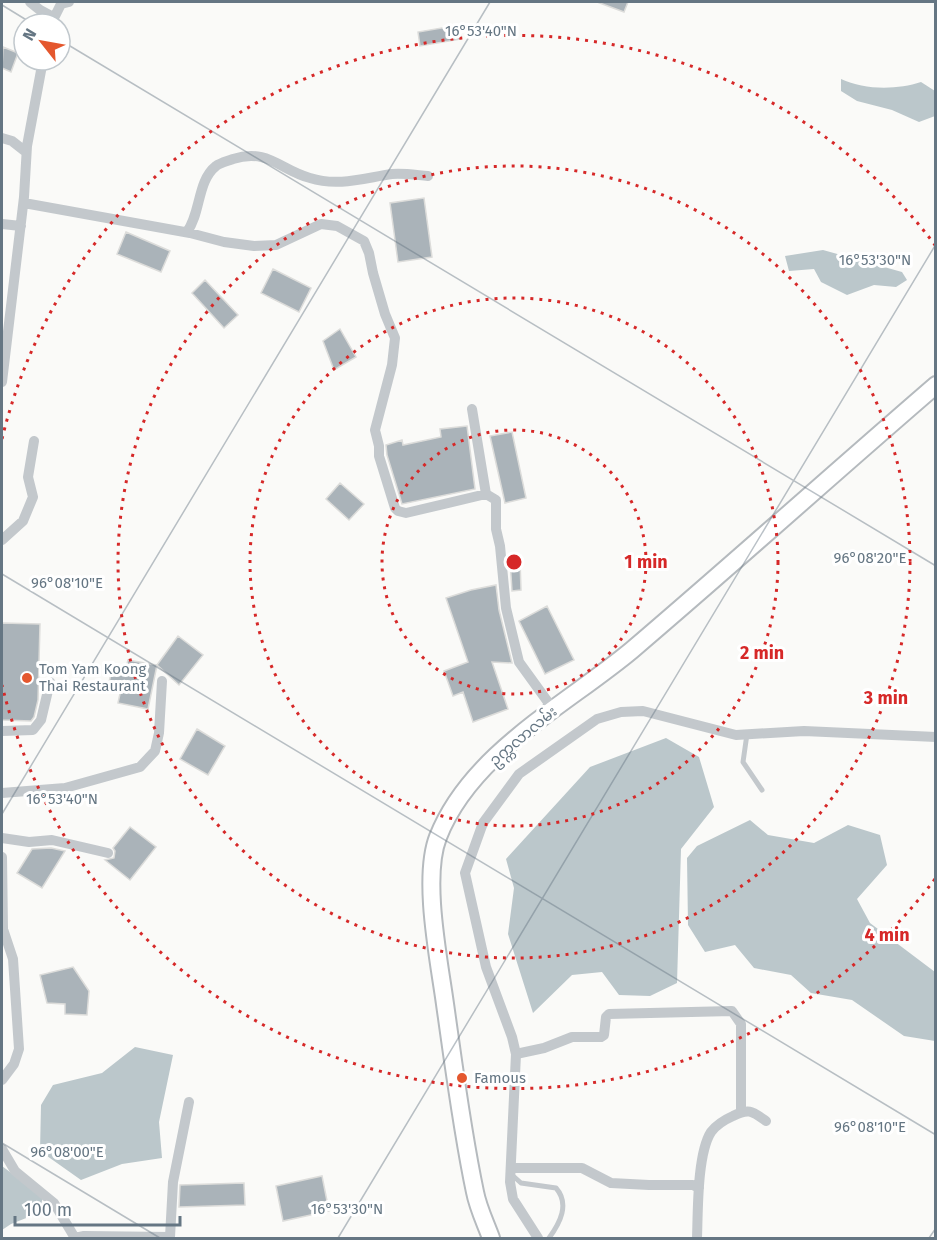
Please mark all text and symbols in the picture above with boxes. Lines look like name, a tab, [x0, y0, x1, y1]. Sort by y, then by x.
north arrow	[12, 12, 72, 72]
text: 16°53'40"N	[445, 22, 517, 40]
text: N	[19, 25, 40, 44]
text: 16°53'30"N	[839, 251, 911, 269]
text: 96°08'20"E	[834, 549, 906, 567]
text: 1 min	[624, 551, 668, 573]
centre of rings	[504, 552, 524, 572]
text: 96°08'10"E	[31, 574, 103, 592]
text: 2 min	[740, 642, 784, 664]
place label: Tom Yam Koong Thai Restaurant	[39, 660, 147, 695]
marker: Tom Yam Koong Thai Restaurant	[20, 671, 34, 685]
text: 3 min	[863, 687, 908, 709]
street label: ဥက္ကလာလမ်း	[485, 702, 562, 772]
text: 16°53'40"N	[26, 790, 98, 808]
text: 4 min	[864, 924, 910, 946]
place label: Famous	[474, 1069, 526, 1087]
marker: Famous	[455, 1071, 469, 1085]
text: 96°08'10"E	[834, 1118, 906, 1136]
text: 96°08'00"E	[30, 1143, 104, 1161]
scale bar	[15, 1189, 180, 1227]
text: 100 m	[24, 1199, 72, 1221]
text: 16°53'30"N	[311, 1200, 383, 1218]

